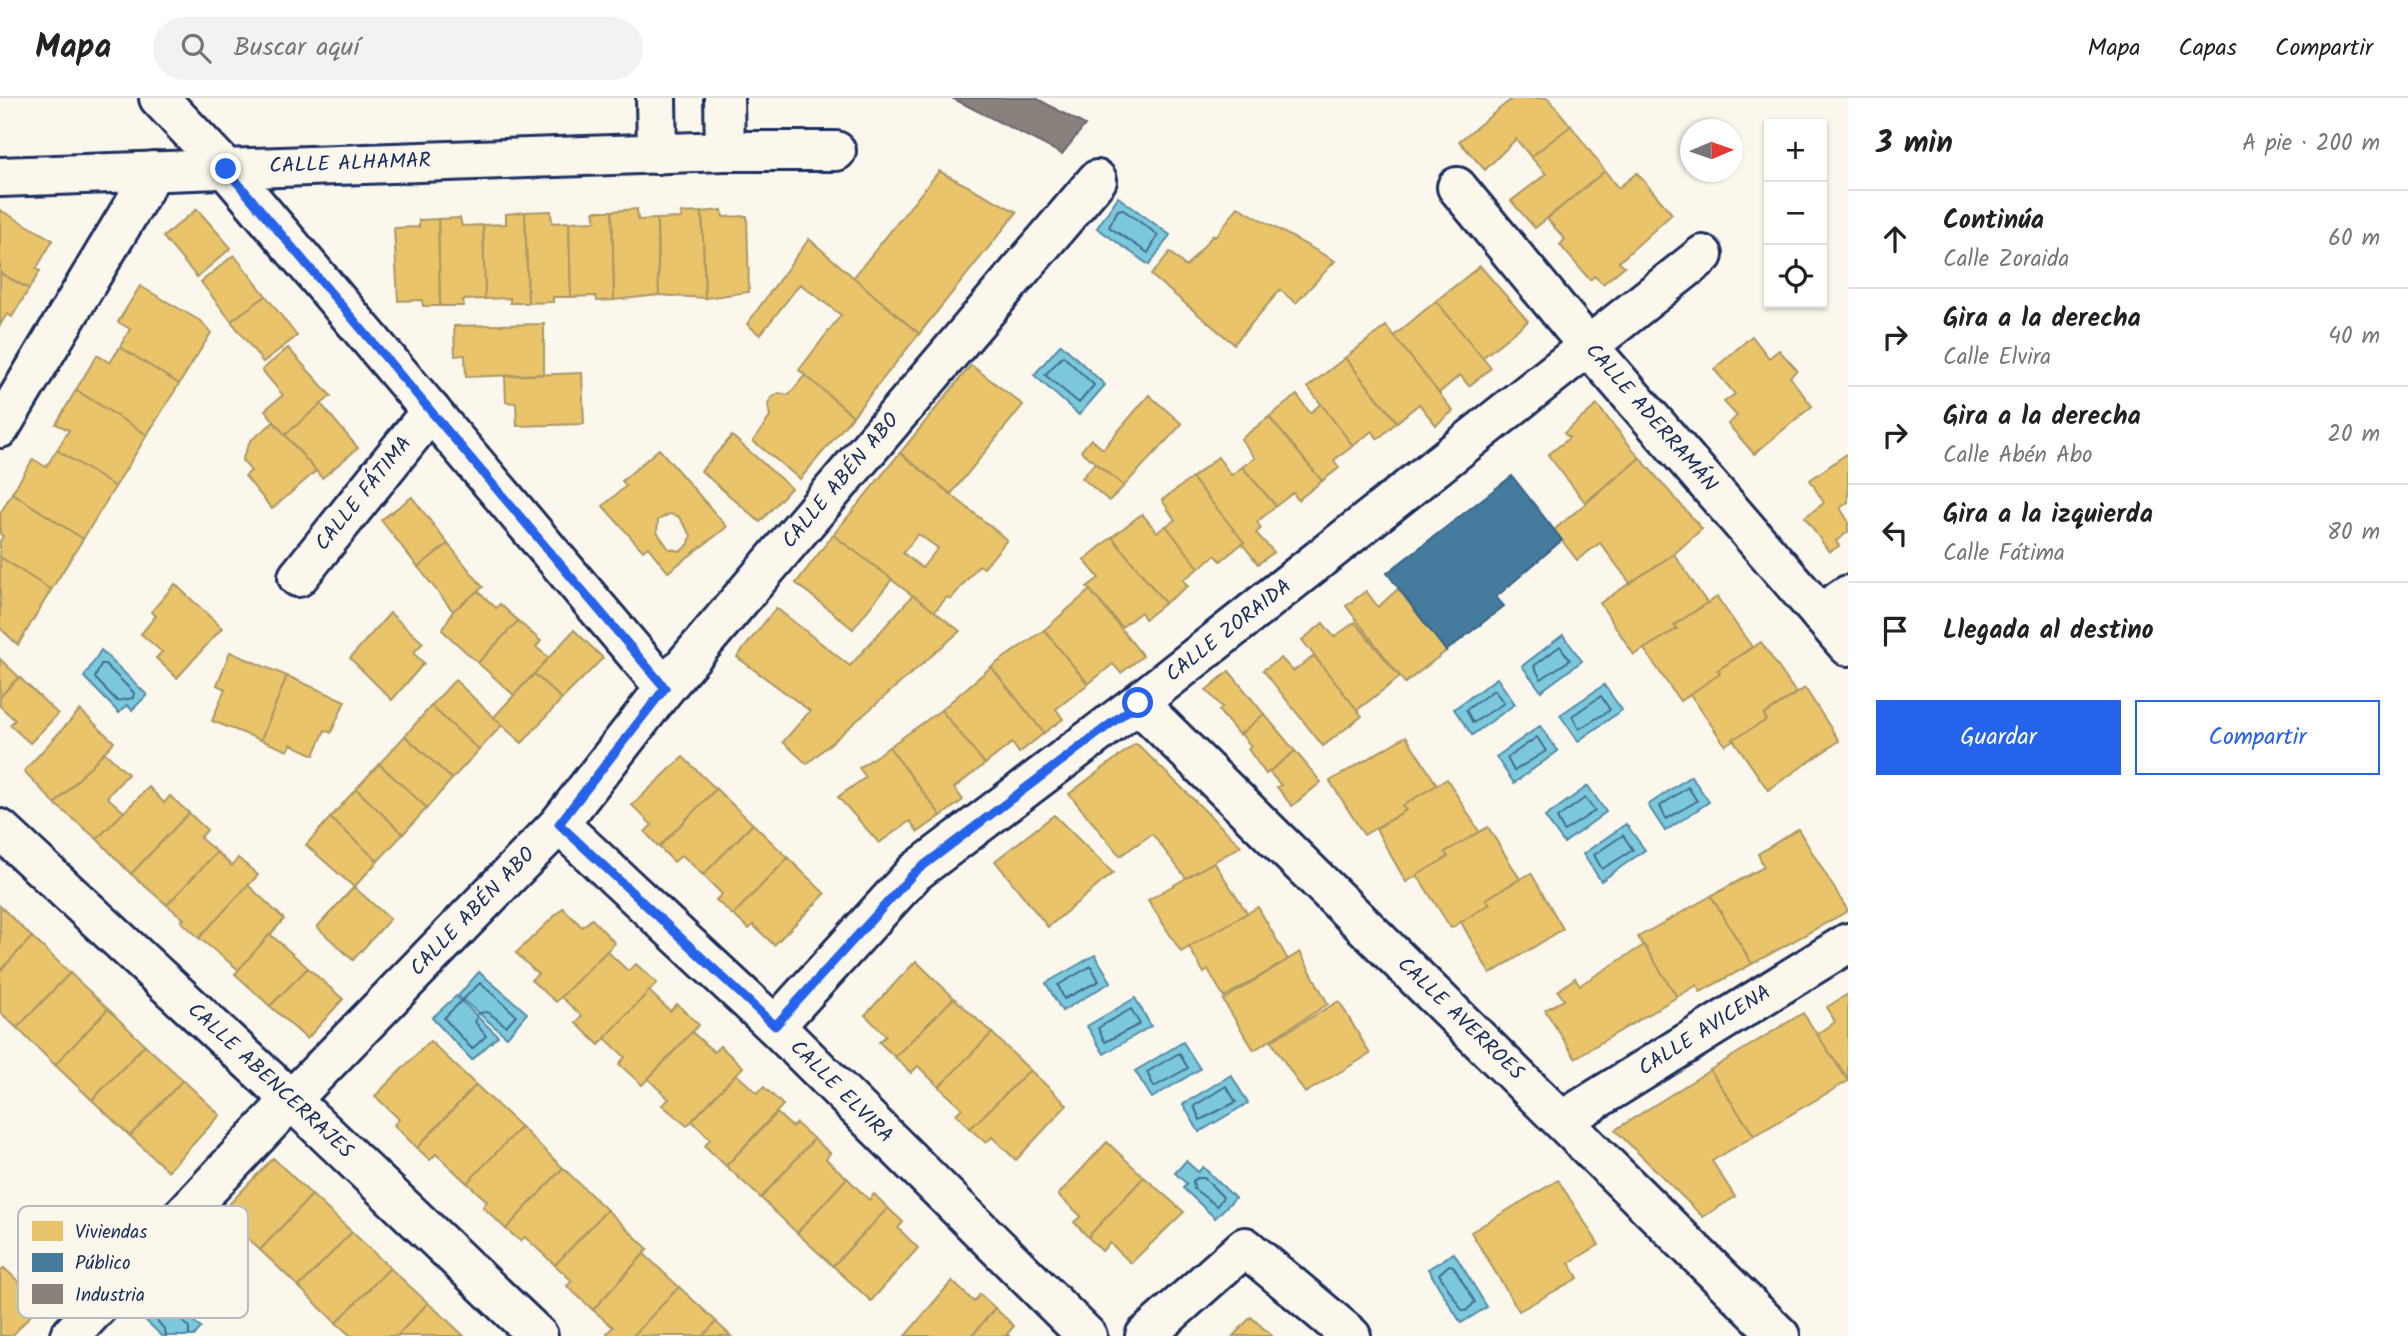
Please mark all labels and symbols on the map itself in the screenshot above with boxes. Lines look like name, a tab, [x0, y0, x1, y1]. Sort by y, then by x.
north arrow	[1680, 119, 1743, 182]
street label: CALLE ALHAMAR	[269, 145, 431, 183]
route end	[210, 153, 241, 184]
street label: CALLE ADERRAMÁN	[1577, 336, 1725, 500]
street label: CALLE ABÉN ABO	[774, 406, 908, 556]
street label: CALLE FÁTIMA	[307, 429, 421, 559]
street label: CALLE ZORAIDA	[1159, 571, 1299, 691]
route start	[1122, 687, 1153, 718]
street label: CALLE ABÉN ABO	[402, 840, 544, 984]
street label: CALLE AVERROES	[1389, 949, 1531, 1089]
street label: CALLE AVICENA	[1632, 977, 1778, 1085]
street label: CALLE ABENCERRAJES	[179, 995, 361, 1167]
street label: CALLE ELVIRA	[781, 1032, 901, 1152]
legend	[18, 1206, 248, 1318]
text: Viviendas	[75, 1218, 147, 1248]
text: Público	[75, 1249, 131, 1279]
text: Industria	[75, 1281, 145, 1311]

